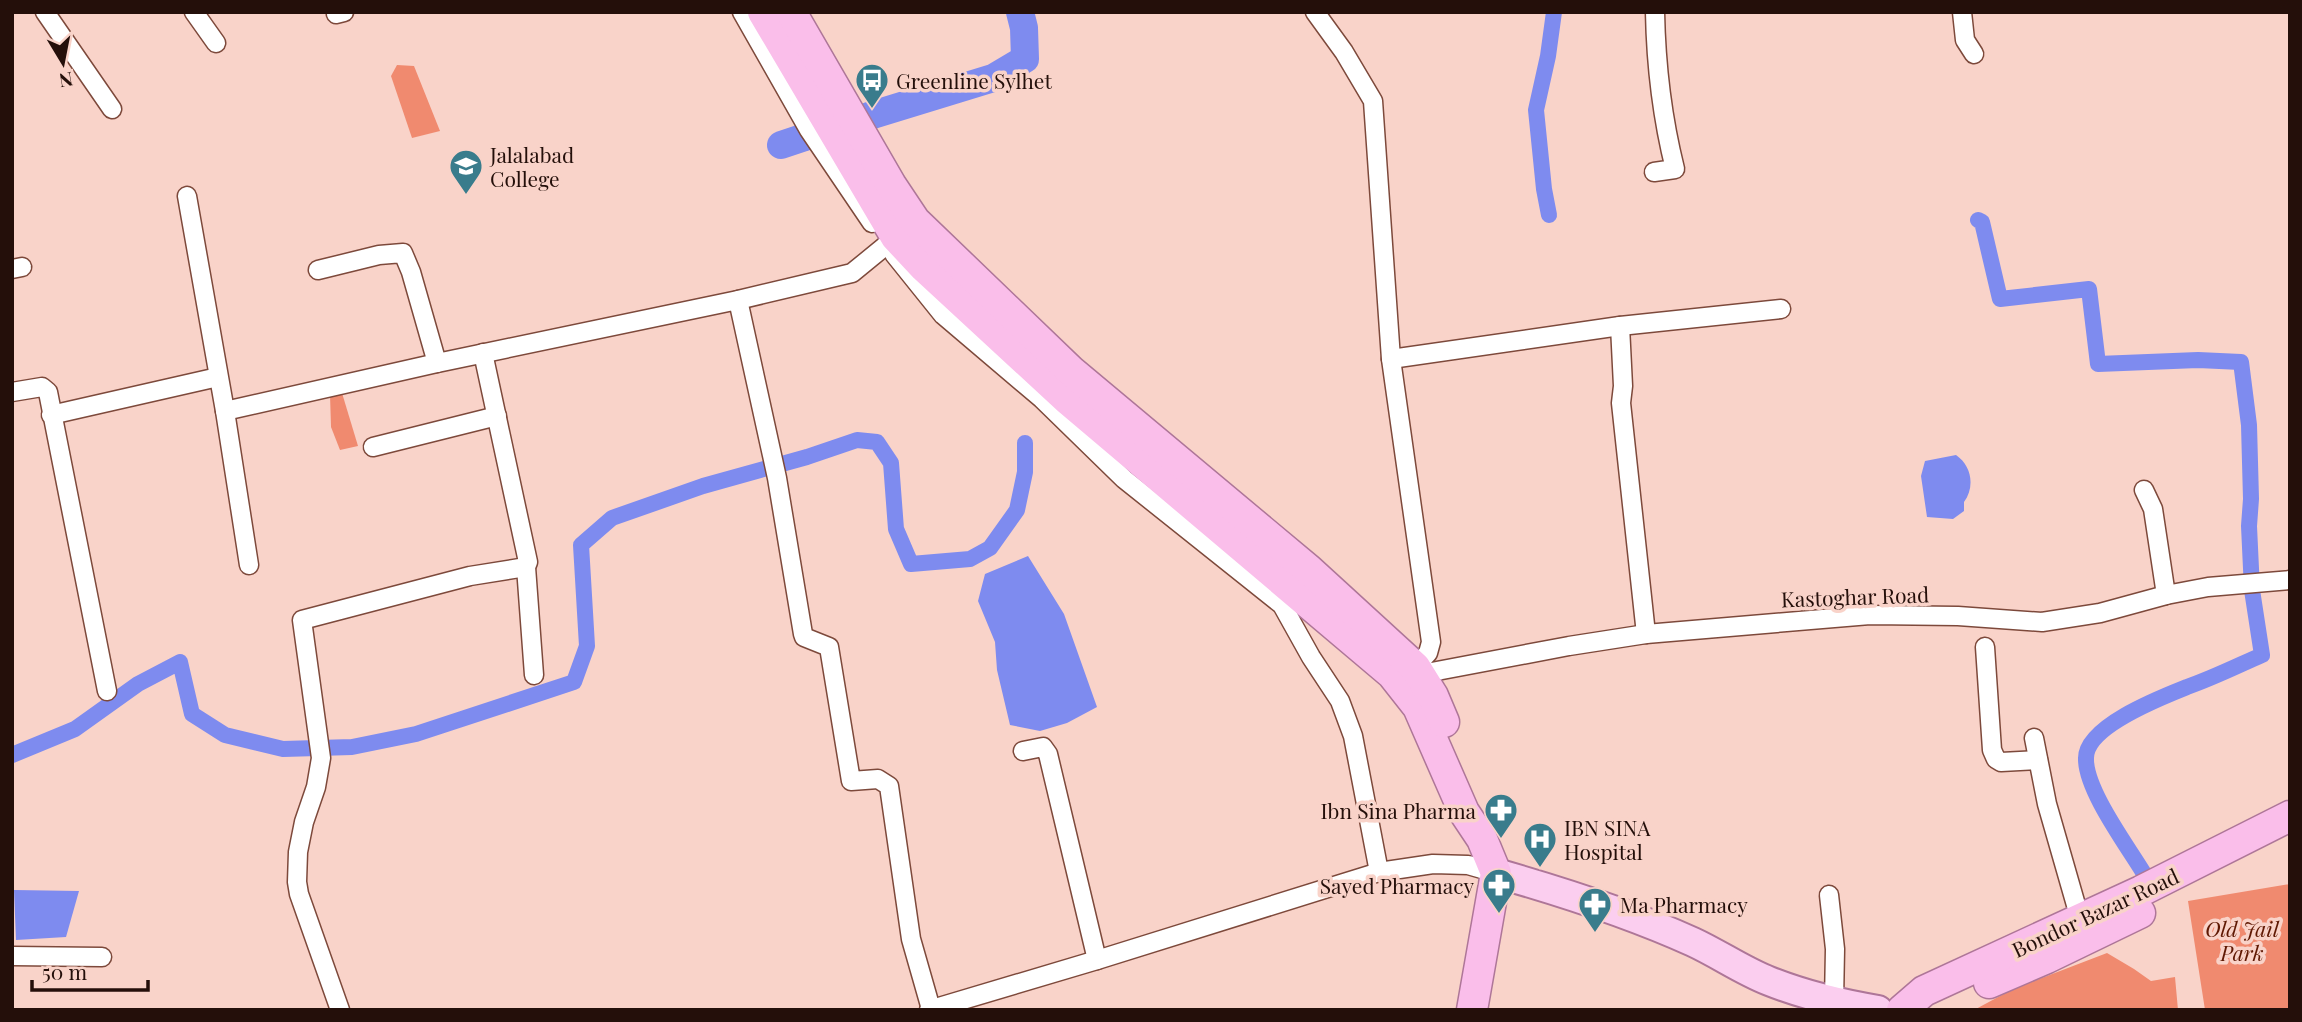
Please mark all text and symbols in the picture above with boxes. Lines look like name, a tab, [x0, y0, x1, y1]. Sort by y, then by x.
north arrow	[28, 28, 98, 98]
bus stop icon: Greenline Sylhet	[853, 61, 891, 110]
place label: Greenline Sylhet	[896, 66, 1052, 94]
text: N	[57, 67, 75, 95]
place label: Jalalabad College	[489, 140, 574, 192]
school or university icon: Jalalabad College	[447, 147, 485, 196]
street label: Kastoghar Road	[1780, 579, 1930, 613]
pharmacy icon: Ibn Sina Pharma	[1482, 791, 1520, 840]
place label: Ibn Sina Pharma	[1320, 796, 1477, 824]
place label: IBN SINA Hospital	[1564, 813, 1651, 865]
hospital icon: IBN SINA Hospital	[1521, 820, 1559, 869]
street label: Bondor Bazar Road	[2007, 861, 2183, 963]
pharmacy icon: Sayed Pharmacy	[1480, 866, 1518, 915]
place label: Sayed Pharmacy	[1320, 871, 1474, 899]
pharmacy icon: Ma Pharmacy	[1576, 885, 1614, 934]
place label: Ma Pharmacy	[1620, 890, 1748, 918]
park label: Old Jail Park	[2205, 914, 2280, 966]
scale bar	[32, 948, 147, 992]
text: 50 m	[42, 957, 88, 985]

